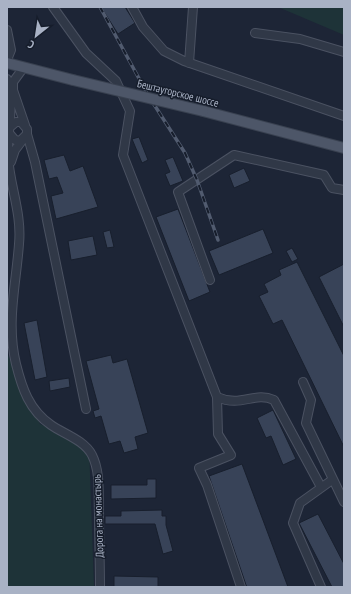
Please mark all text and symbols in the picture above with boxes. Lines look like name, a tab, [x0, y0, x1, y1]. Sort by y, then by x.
north arrow	[16, 16, 56, 56]
text: С	[25, 37, 37, 52]
street label: Бештаугорское шоссе	[136, 76, 221, 110]
street label: Дорога на монастырь	[90, 474, 106, 558]

